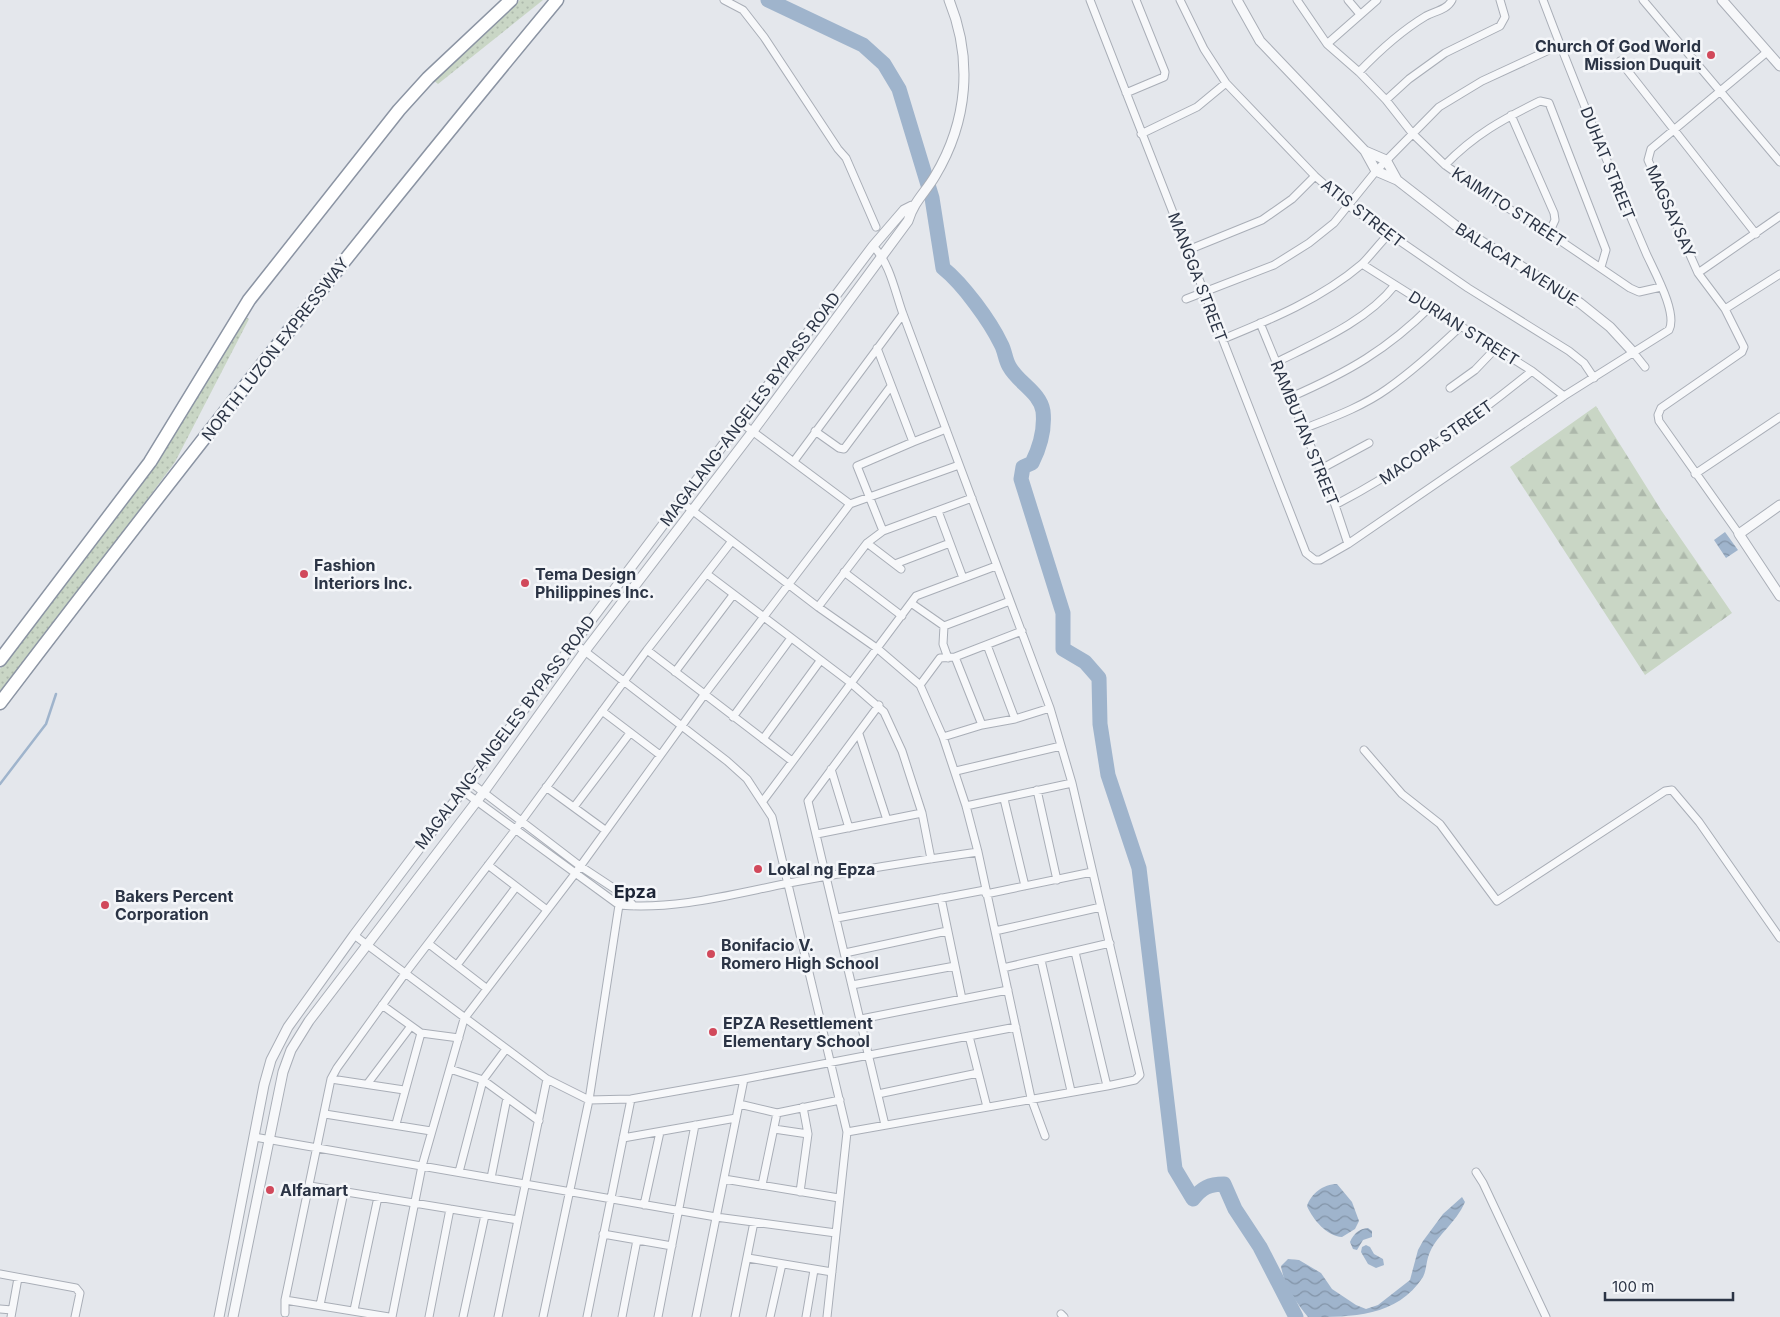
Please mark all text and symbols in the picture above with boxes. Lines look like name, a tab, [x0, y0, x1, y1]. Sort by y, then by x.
place label: Church Of God World Mission Duquit	[1535, 36, 1701, 74]
marker: Church Of God World Mission Duquit	[1705, 49, 1717, 61]
street label: DUHAT STREET	[1576, 103, 1640, 223]
street label: MAGSAYSAY	[1642, 162, 1700, 260]
street label: KAIMITO STREET	[1448, 163, 1570, 251]
street label: ATIS STREET	[1318, 174, 1408, 252]
street label: MANGGA STREET	[1164, 209, 1232, 345]
street label: BALACAT AVENUE	[1452, 218, 1582, 310]
street label: NORTH LUZON EXPRESSWAY	[197, 253, 353, 445]
street label: DURIAN STREET	[1405, 286, 1523, 370]
street label: MAGALANG-ANGELES BYPASS ROAD	[655, 288, 845, 530]
street label: RAMBUTAN STREET	[1267, 357, 1343, 509]
street label: MACOPA STREET	[1375, 395, 1497, 489]
place label: Fashion Interiors Inc.	[314, 555, 413, 593]
place label: Tema Design Philippines Inc.	[535, 564, 654, 602]
marker: Fashion Interiors Inc.	[298, 568, 310, 580]
marker: Tema Design Philippines Inc.	[519, 577, 531, 589]
street label: MAGALANG-ANGELES BYPASS ROAD	[410, 611, 600, 853]
place label: Lokal ng Epza	[768, 859, 875, 879]
marker: Lokal ng Epza	[752, 863, 764, 875]
district label: Epza	[614, 881, 656, 902]
place label: Bakers Percent Corporation	[115, 886, 233, 924]
marker: Bakers Percent Corporation	[99, 899, 111, 911]
place label: Bonifacio V. Romero High School	[721, 935, 879, 973]
marker: Bonifacio V. Romero High School	[705, 948, 717, 960]
place label: EPZA Resettlement Elementary School	[723, 1013, 873, 1051]
marker: EPZA Resettlement Elementary School	[707, 1026, 719, 1038]
place label: Alfamart	[280, 1180, 348, 1200]
marker: Alfamart	[264, 1184, 276, 1196]
scale bar	[1605, 1270, 1732, 1302]
text: 100 m	[1612, 1277, 1654, 1296]

